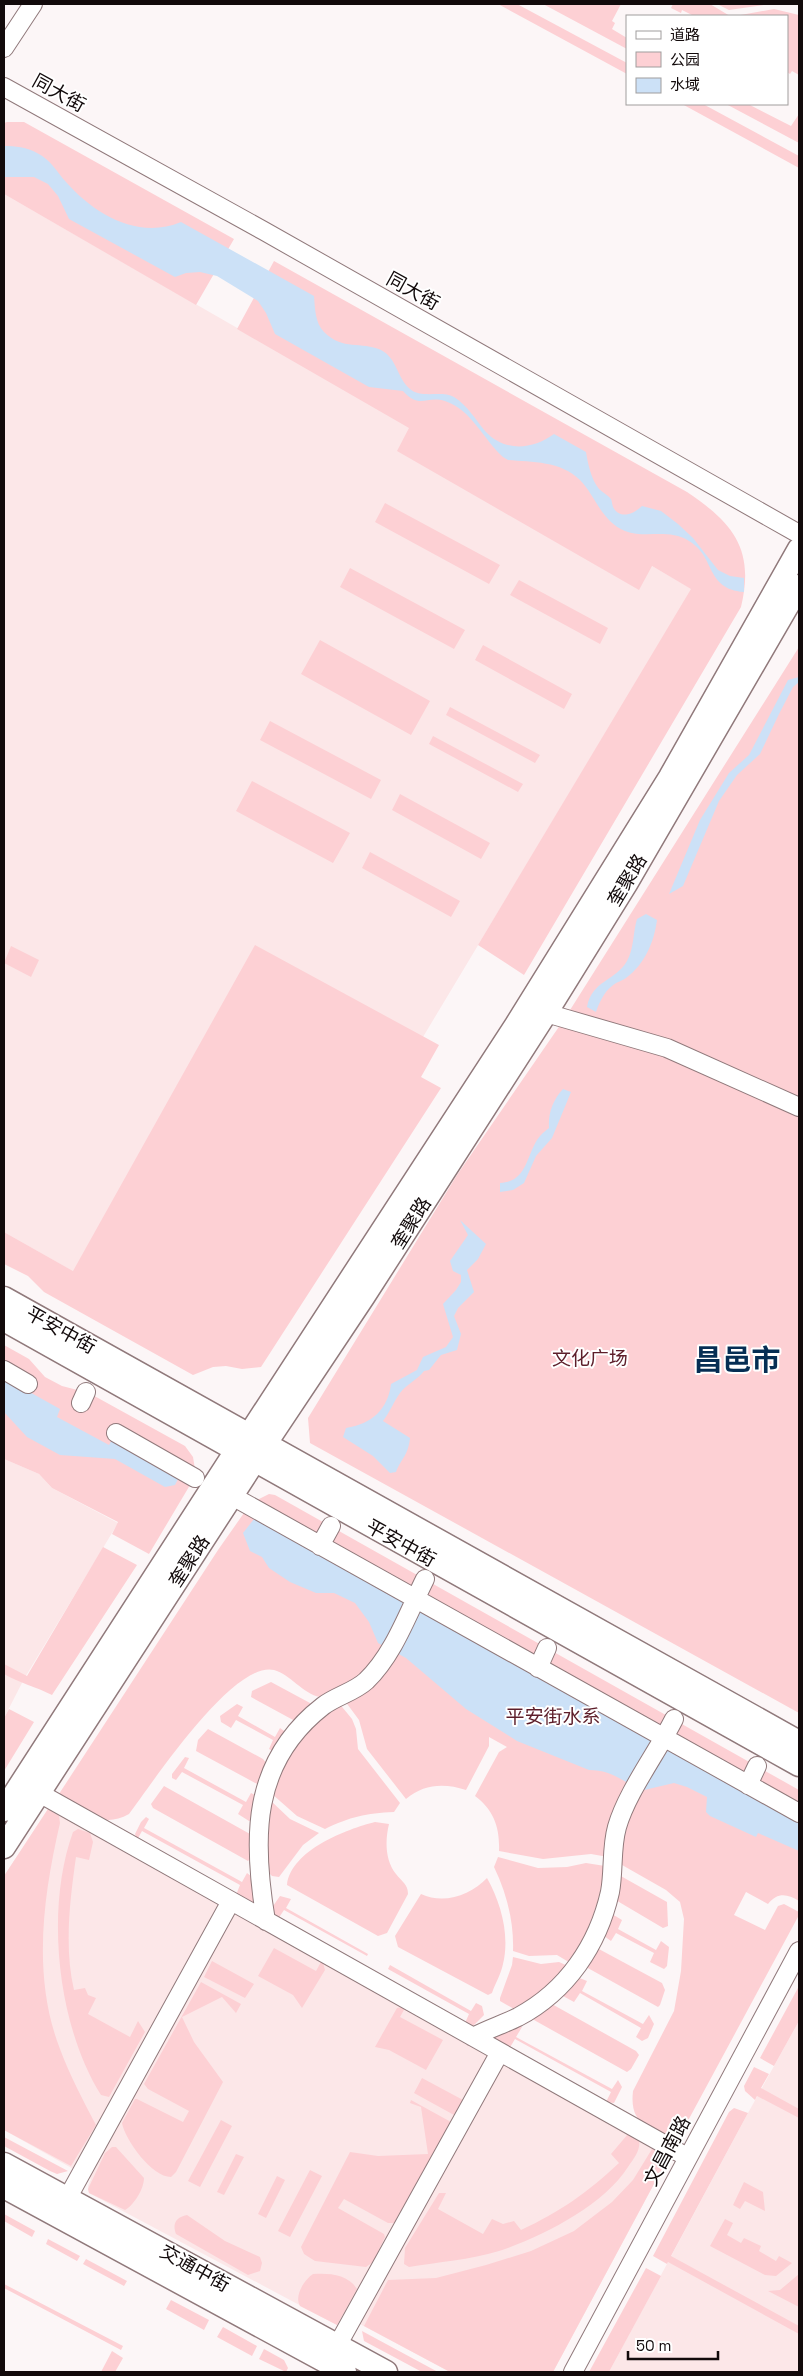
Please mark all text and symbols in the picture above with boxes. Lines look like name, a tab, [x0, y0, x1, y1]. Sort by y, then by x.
legend	[626, 15, 788, 105]
text: 道路	[670, 25, 700, 44]
text: 公园	[670, 50, 700, 69]
street label: 同大街	[28, 68, 90, 118]
text: 水域	[670, 75, 700, 94]
street label: 同大街	[382, 266, 444, 316]
street label: 奎聚路	[602, 849, 652, 911]
street label: 奎聚路	[385, 1192, 437, 1254]
street label: 平安中街	[22, 1301, 100, 1359]
district label: 昌邑市	[693, 1341, 781, 1378]
park label: 文化广场	[552, 1346, 628, 1371]
street label: 平安中街	[362, 1514, 440, 1572]
street label: 奎聚路	[163, 1530, 215, 1592]
park label: 平安街水系	[505, 1704, 601, 1729]
street label: 文昌南路	[638, 2112, 696, 2190]
street label: 交通中街	[156, 2239, 234, 2297]
scale bar	[628, 2328, 718, 2360]
text: 50 m	[636, 2336, 671, 2355]

